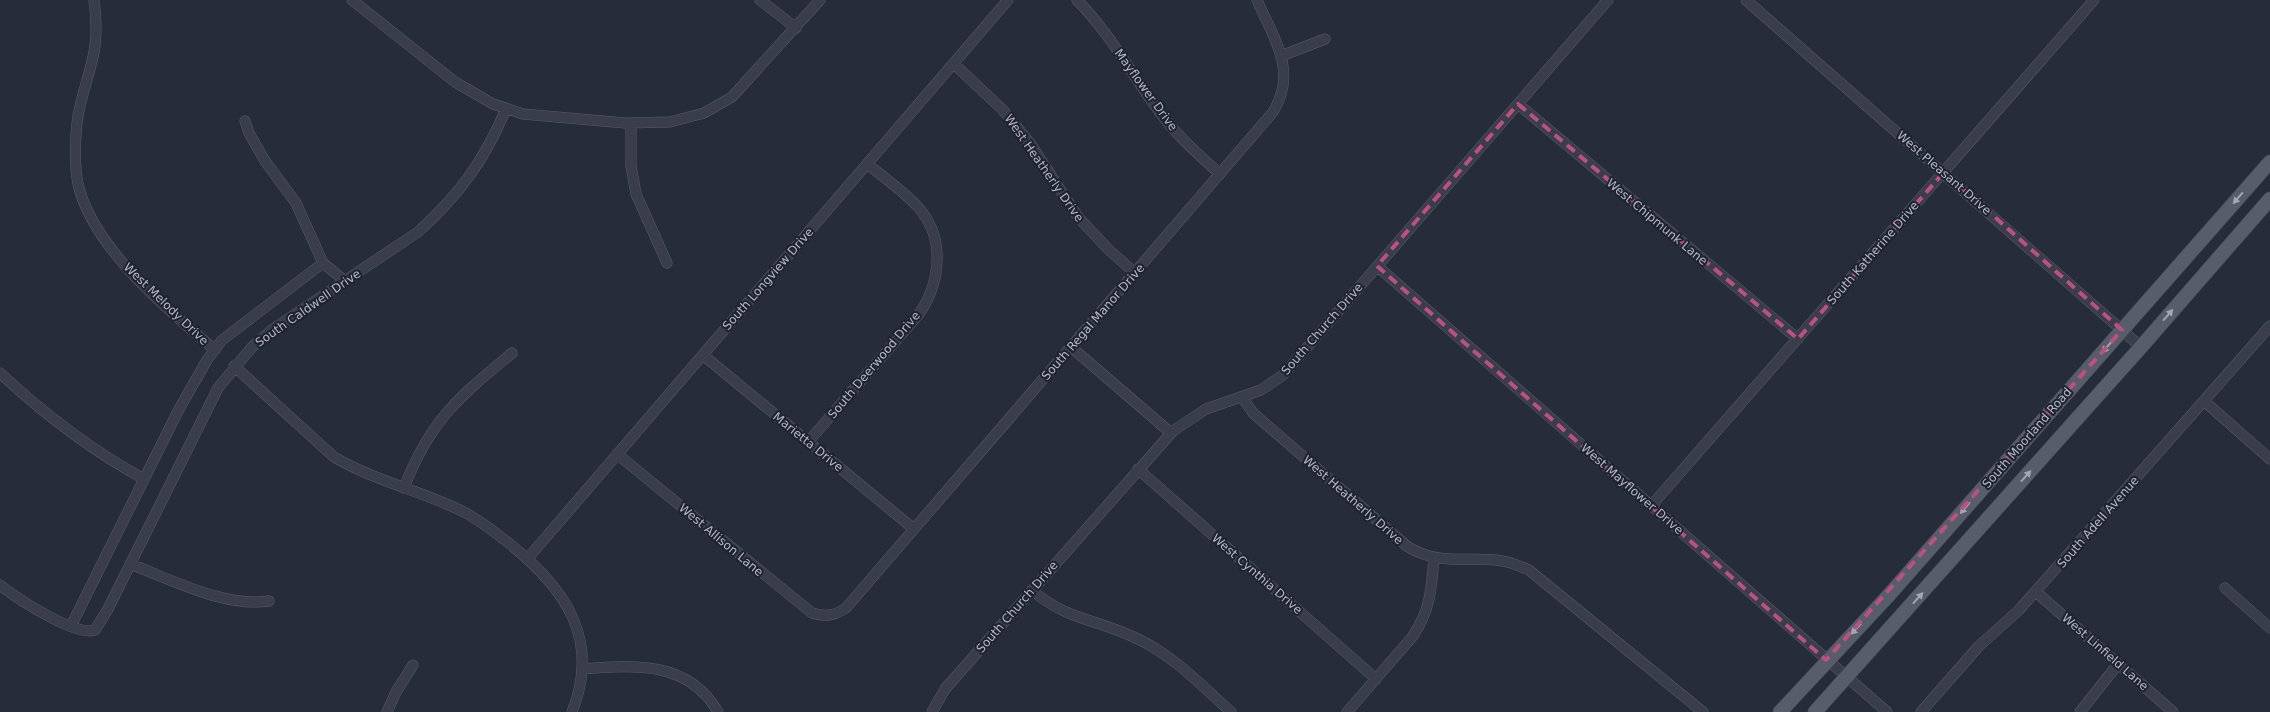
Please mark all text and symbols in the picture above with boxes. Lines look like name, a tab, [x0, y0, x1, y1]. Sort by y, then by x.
street label: Mayflower Drive	[1112, 46, 1180, 134]
street label: West Heatherly Drive	[1002, 112, 1086, 224]
street label: West Pleasant Drive	[1894, 128, 1994, 218]
street label: West Chipmunk Lane	[1604, 176, 1710, 268]
one-way arrow	[2232, 192, 2244, 204]
street label: South Katherine Drive	[1824, 198, 1922, 308]
street label: South Longview Drive	[720, 225, 816, 333]
street label: West Melody Drive	[121, 260, 211, 348]
street label: South Regal Manor Drive	[1039, 261, 1147, 383]
street label: South Caldwell Drive	[253, 266, 363, 350]
street label: South Church Drive	[1278, 280, 1366, 378]
street label: South Deerwood Drive	[825, 309, 923, 421]
one-way arrow	[2163, 309, 2174, 322]
one-way arrow	[2102, 340, 2113, 353]
street label: South Moorland Road	[1980, 385, 2074, 491]
street label: Marietta Drive	[770, 410, 846, 474]
street label: West Mayflower Drive	[1578, 441, 1686, 537]
street label: West Heatherly Drive	[1300, 453, 1406, 547]
one-way arrow	[2020, 471, 2032, 483]
street label: South Adell Avenue	[2054, 473, 2142, 571]
street label: West Allison Lane	[676, 501, 766, 579]
one-way arrow	[1960, 501, 1971, 514]
street label: West Cynthia Drive	[1209, 531, 1305, 617]
street label: South Church Drive	[973, 558, 1061, 656]
one-way arrow	[1912, 591, 1923, 604]
street label: West Linfield Lane	[2059, 611, 2151, 693]
one-way arrow	[1851, 622, 1863, 634]

